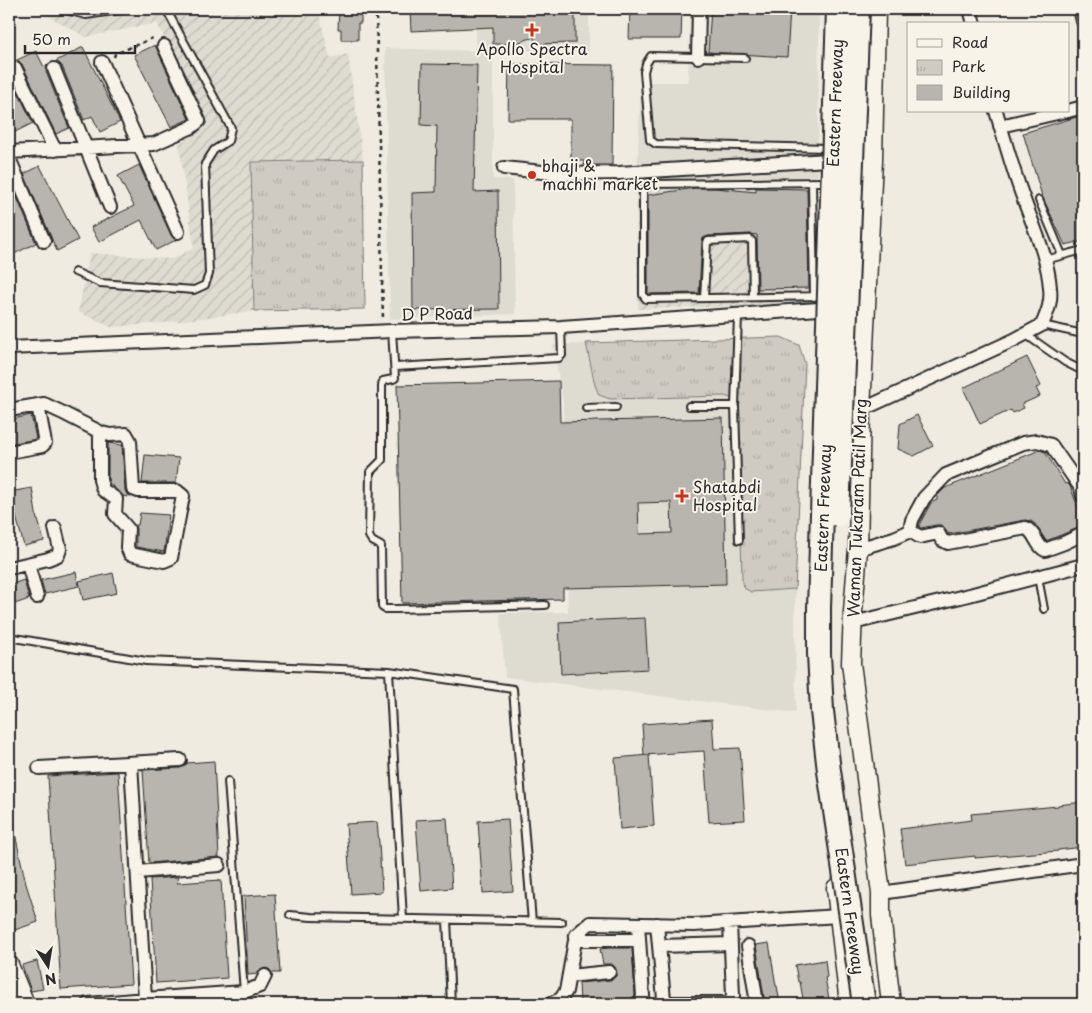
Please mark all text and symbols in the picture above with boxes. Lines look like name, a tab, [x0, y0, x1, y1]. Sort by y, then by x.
scale bar	[25, 22, 135, 54]
legend	[907, 22, 1070, 112]
marker: Apollo Spectra Hospital	[525, 23, 539, 37]
text: 50 m	[32, 27, 71, 50]
text: Road	[952, 30, 988, 53]
place label: Apollo Spectra Hospital	[477, 36, 588, 78]
street label: Eastern Freeway	[820, 39, 848, 167]
text: Park	[952, 54, 986, 77]
text: Building	[952, 80, 1011, 103]
place label: bhaji & machhi market	[542, 153, 659, 195]
marker: bhaji & machhi market	[526, 169, 538, 181]
street label: D P Road	[401, 300, 473, 326]
street label: Waman Tukaram Patil Marg	[840, 398, 872, 618]
street label: Eastern Freeway	[808, 444, 836, 572]
place label: Shatabdi Hospital	[693, 474, 761, 516]
marker: Shatabdi Hospital	[675, 489, 689, 503]
street label: Eastern Freeway	[830, 846, 872, 976]
north arrow	[22, 940, 72, 990]
text: N	[43, 968, 58, 991]

